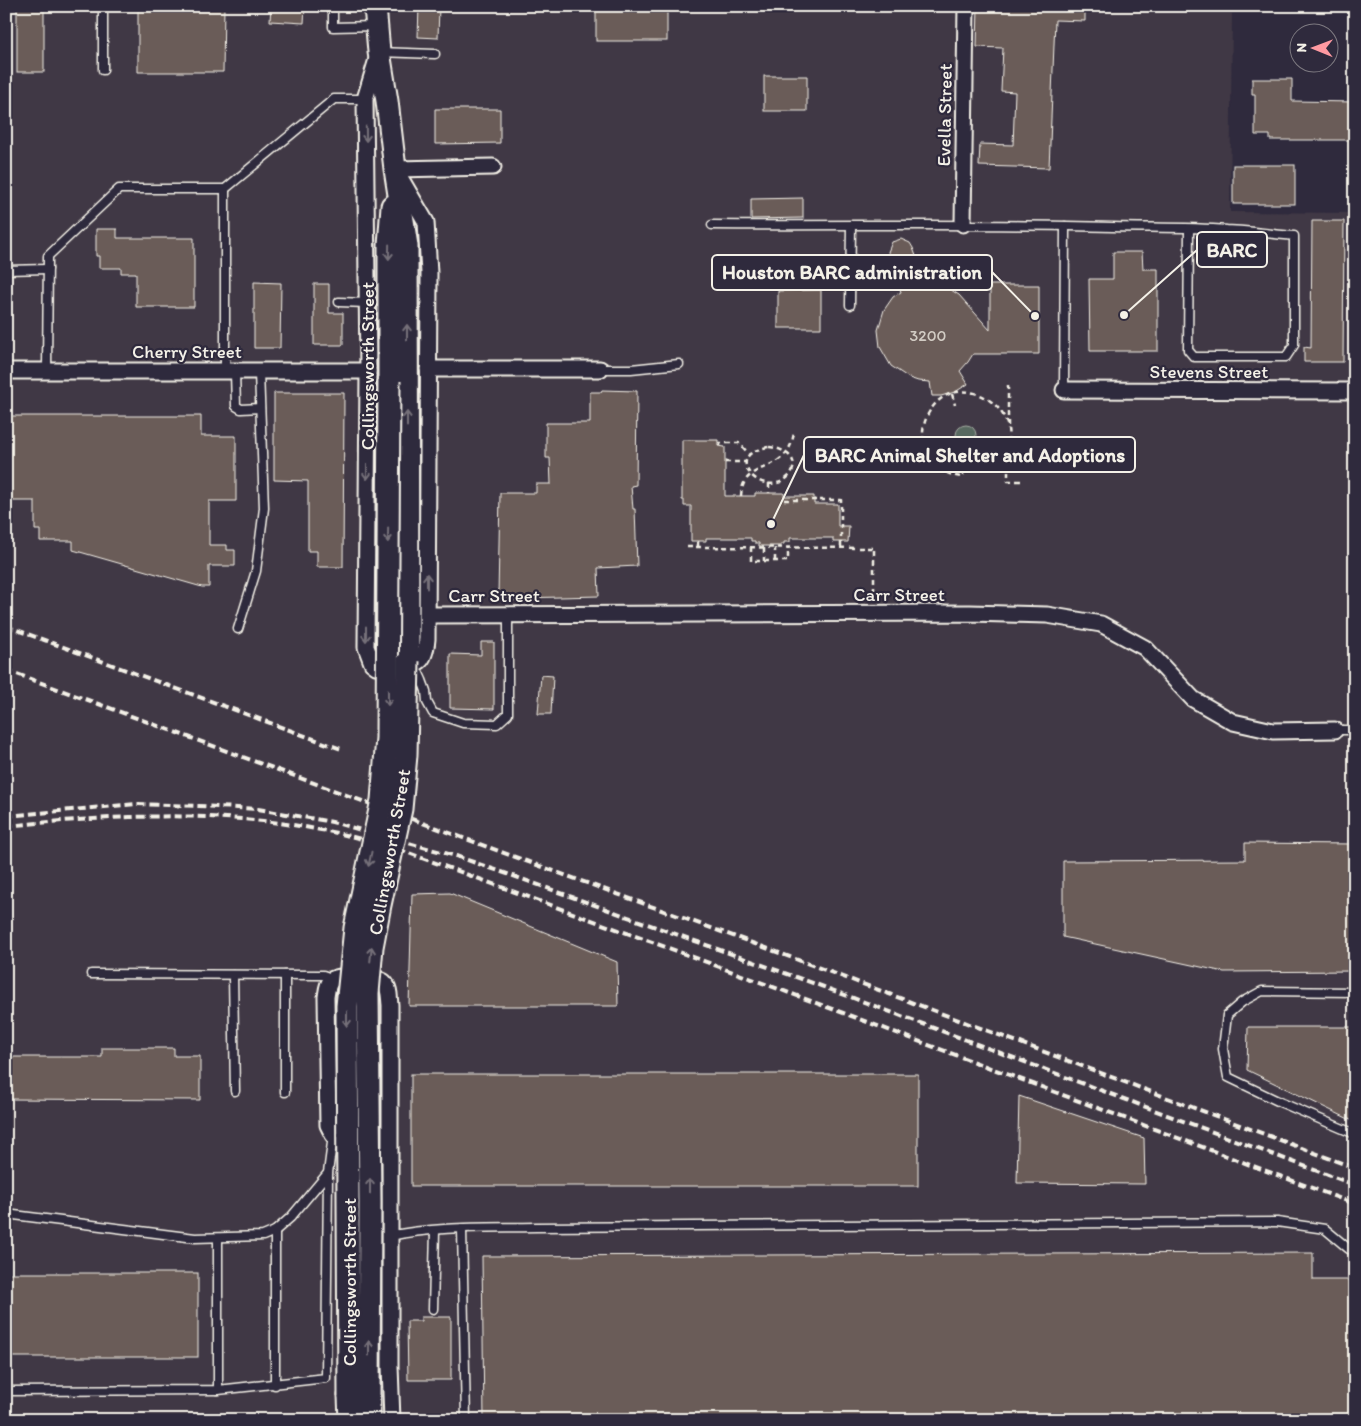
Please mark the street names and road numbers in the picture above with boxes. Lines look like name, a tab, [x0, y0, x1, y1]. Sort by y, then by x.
street label: Evella Street	[932, 63, 957, 167]
street label: Collingsworth Street	[356, 282, 379, 450]
street label: Cherry Street	[132, 340, 242, 363]
street label: Stevens Street	[1150, 360, 1268, 383]
street label: Carr Street	[853, 583, 945, 606]
street label: Carr Street	[448, 584, 540, 607]
street label: Collingsworth Street	[364, 767, 415, 937]
street label: Collingsworth Street	[338, 1198, 361, 1366]

